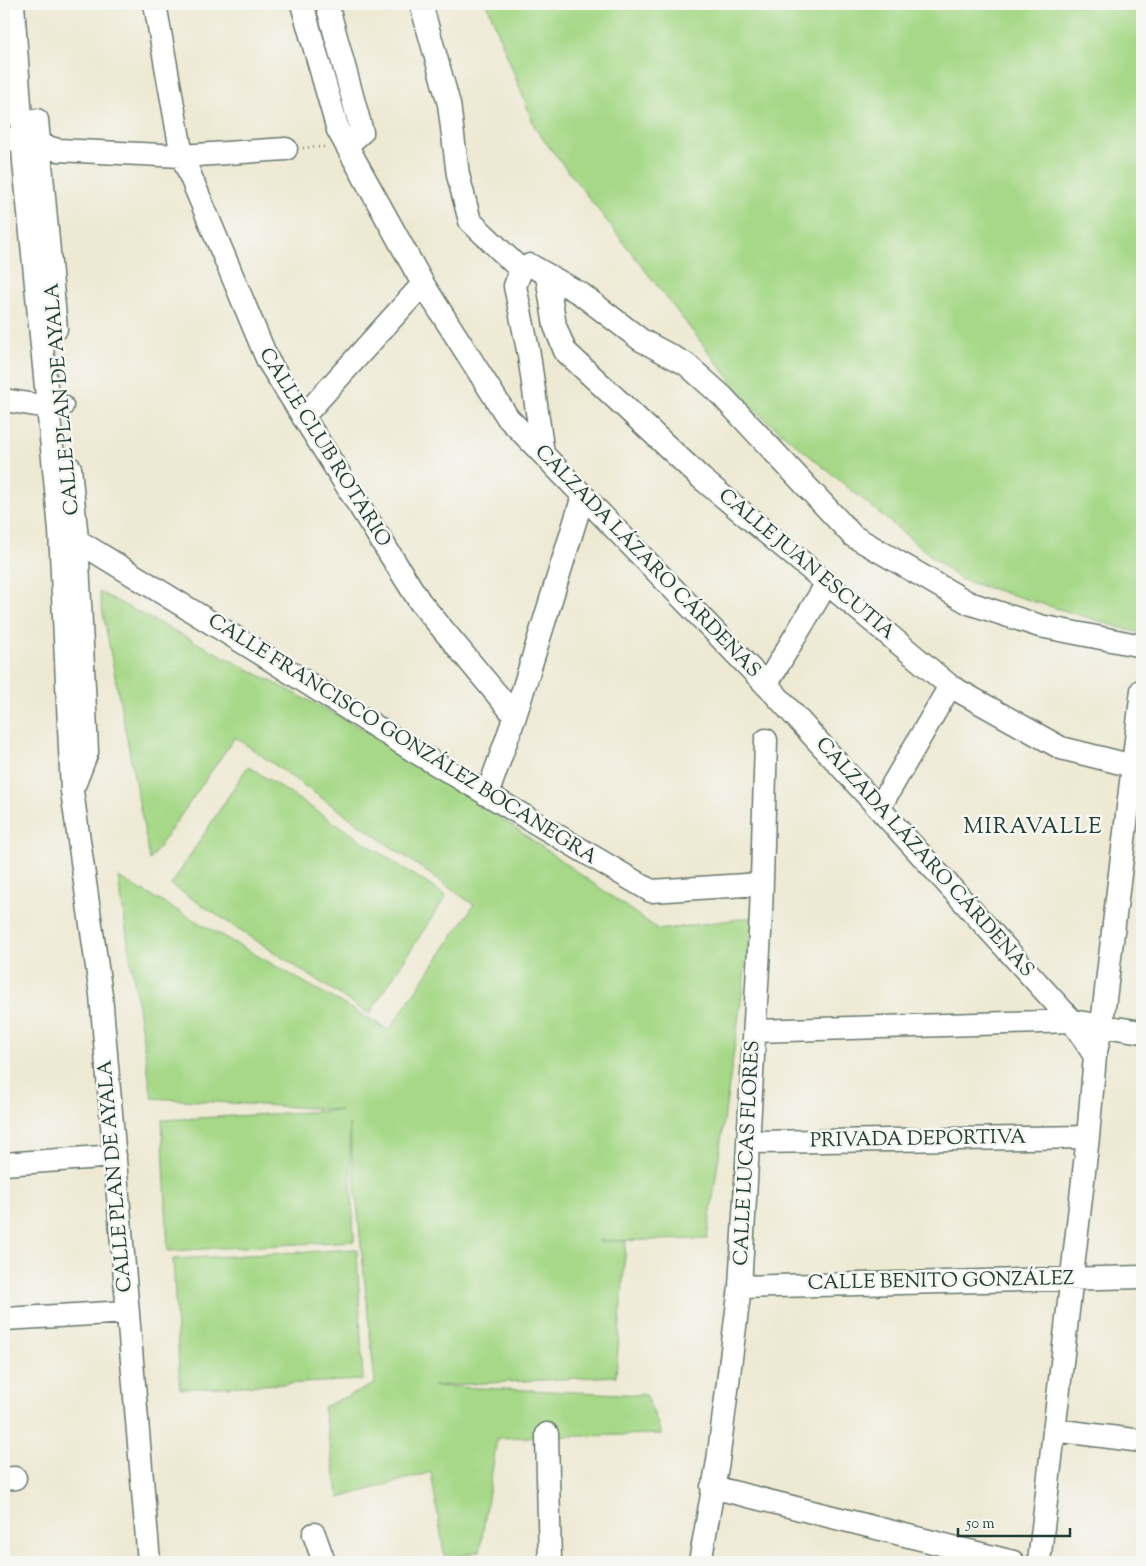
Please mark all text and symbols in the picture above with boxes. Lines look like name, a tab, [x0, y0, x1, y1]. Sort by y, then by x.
street label: CALLE PLAN DE AYALA	[38, 282, 88, 516]
street label: CALLE CLUB ROTARIO	[251, 343, 397, 553]
street label: CALZADA LÁZARO CÁRDENAS	[527, 438, 767, 685]
street label: CALLE JUAN ESCUTIA	[711, 482, 901, 648]
street label: CALLE FRANCISCO GONZÁLEZ BOCANEGRA	[202, 607, 603, 873]
street label: CALZADA LÁZARO CÁRDENAS	[808, 731, 1041, 985]
district label: MIRAVALLE	[963, 812, 1103, 844]
street label: CALLE LUCAS FLORES	[728, 1040, 768, 1266]
street label: CALLE PLAN DE AYALA	[91, 1059, 141, 1293]
street label: PRIVADA DEPORTIVA	[810, 1124, 1026, 1156]
street label: CALLE BENITO GONZÁLEZ	[807, 1264, 1074, 1299]
scale bar	[958, 1506, 1071, 1538]
text: 50 m	[965, 1514, 995, 1535]

